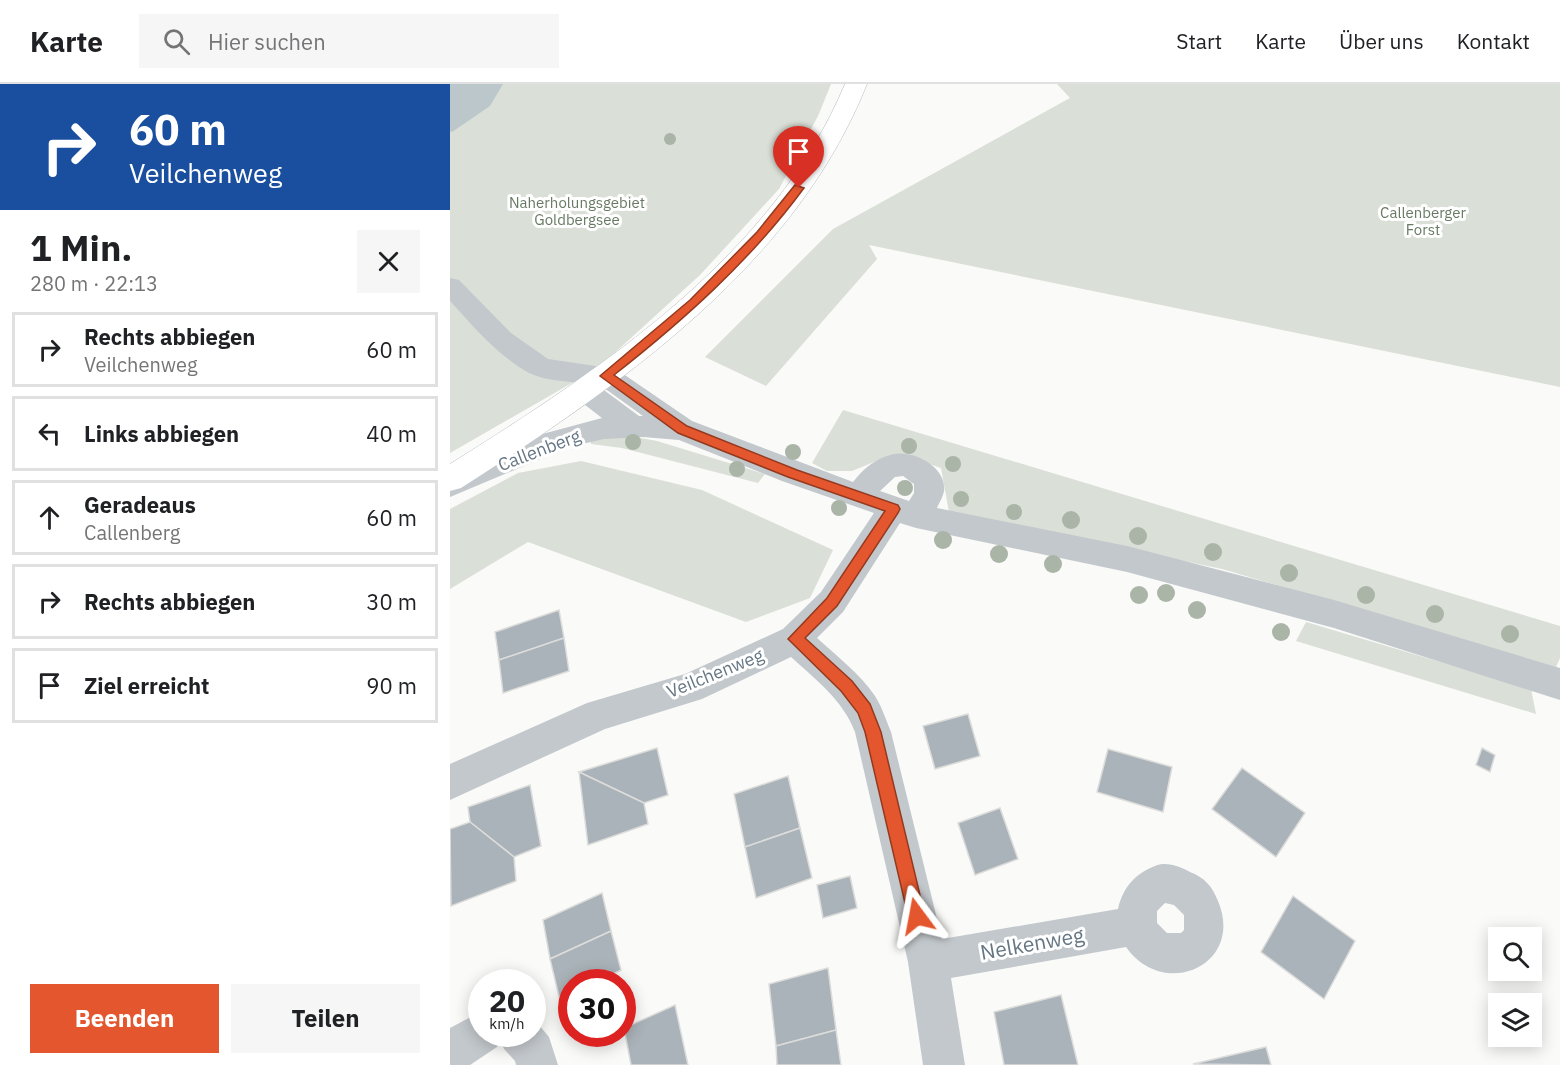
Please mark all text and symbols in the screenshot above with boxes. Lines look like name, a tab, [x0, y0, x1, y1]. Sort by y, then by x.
search box	[139, 14, 559, 68]
text: Karte	[30, 23, 103, 60]
icon: search	[160, 25, 193, 58]
text: Hier suchen	[208, 27, 326, 56]
text: Start	[1176, 27, 1222, 55]
text: Karte	[1255, 27, 1306, 55]
text: Über uns	[1339, 27, 1424, 55]
text: Kontakt	[1457, 27, 1530, 55]
text: 60 m	[129, 102, 227, 157]
icon: right	[30, 108, 108, 186]
pin	[773, 126, 824, 188]
icon: arrive	[782, 135, 815, 168]
text: Veilchenweg	[129, 155, 282, 190]
park label: Naherholungsgebiet Goldbergsee	[509, 193, 645, 229]
park label: Callenberger Forst	[1380, 203, 1466, 239]
text: 1 Min.	[30, 224, 133, 271]
button: close	[357, 230, 420, 293]
text: 280 m · 22:13	[30, 270, 158, 297]
text: Rechts abbiegen	[84, 322, 255, 351]
icon: right	[33, 333, 66, 366]
text: 60 m	[366, 335, 417, 364]
text: Veilchenweg	[84, 351, 197, 378]
icon: left	[33, 417, 66, 450]
text: Links abbiegen	[84, 419, 239, 448]
text: 40 m	[366, 419, 417, 448]
street label: Callenberg	[494, 424, 584, 476]
text: Geradeaus	[84, 490, 196, 519]
icon: ahead	[33, 501, 66, 534]
text: 60 m	[366, 503, 417, 532]
text: Callenberg	[84, 519, 180, 546]
icon: right	[33, 585, 66, 618]
text: Rechts abbiegen	[84, 587, 255, 616]
text: 30 m	[366, 587, 417, 616]
street label: Veilchenweg	[663, 643, 767, 703]
icon: arrive	[33, 669, 66, 702]
text: Ziel erreicht	[84, 671, 209, 700]
text: 90 m	[366, 671, 417, 700]
position arrow	[885, 884, 949, 948]
street label: Nelkenweg	[978, 920, 1086, 966]
map controls	[1488, 927, 1542, 1047]
button: search	[1488, 927, 1542, 981]
speed limit sign: 30	[558, 969, 636, 1047]
text: 20	[489, 981, 525, 1020]
button: Beenden	[30, 984, 219, 1053]
button: Teilen	[231, 984, 420, 1053]
button: layers	[1488, 993, 1542, 1047]
text: km/h	[489, 1014, 525, 1033]

